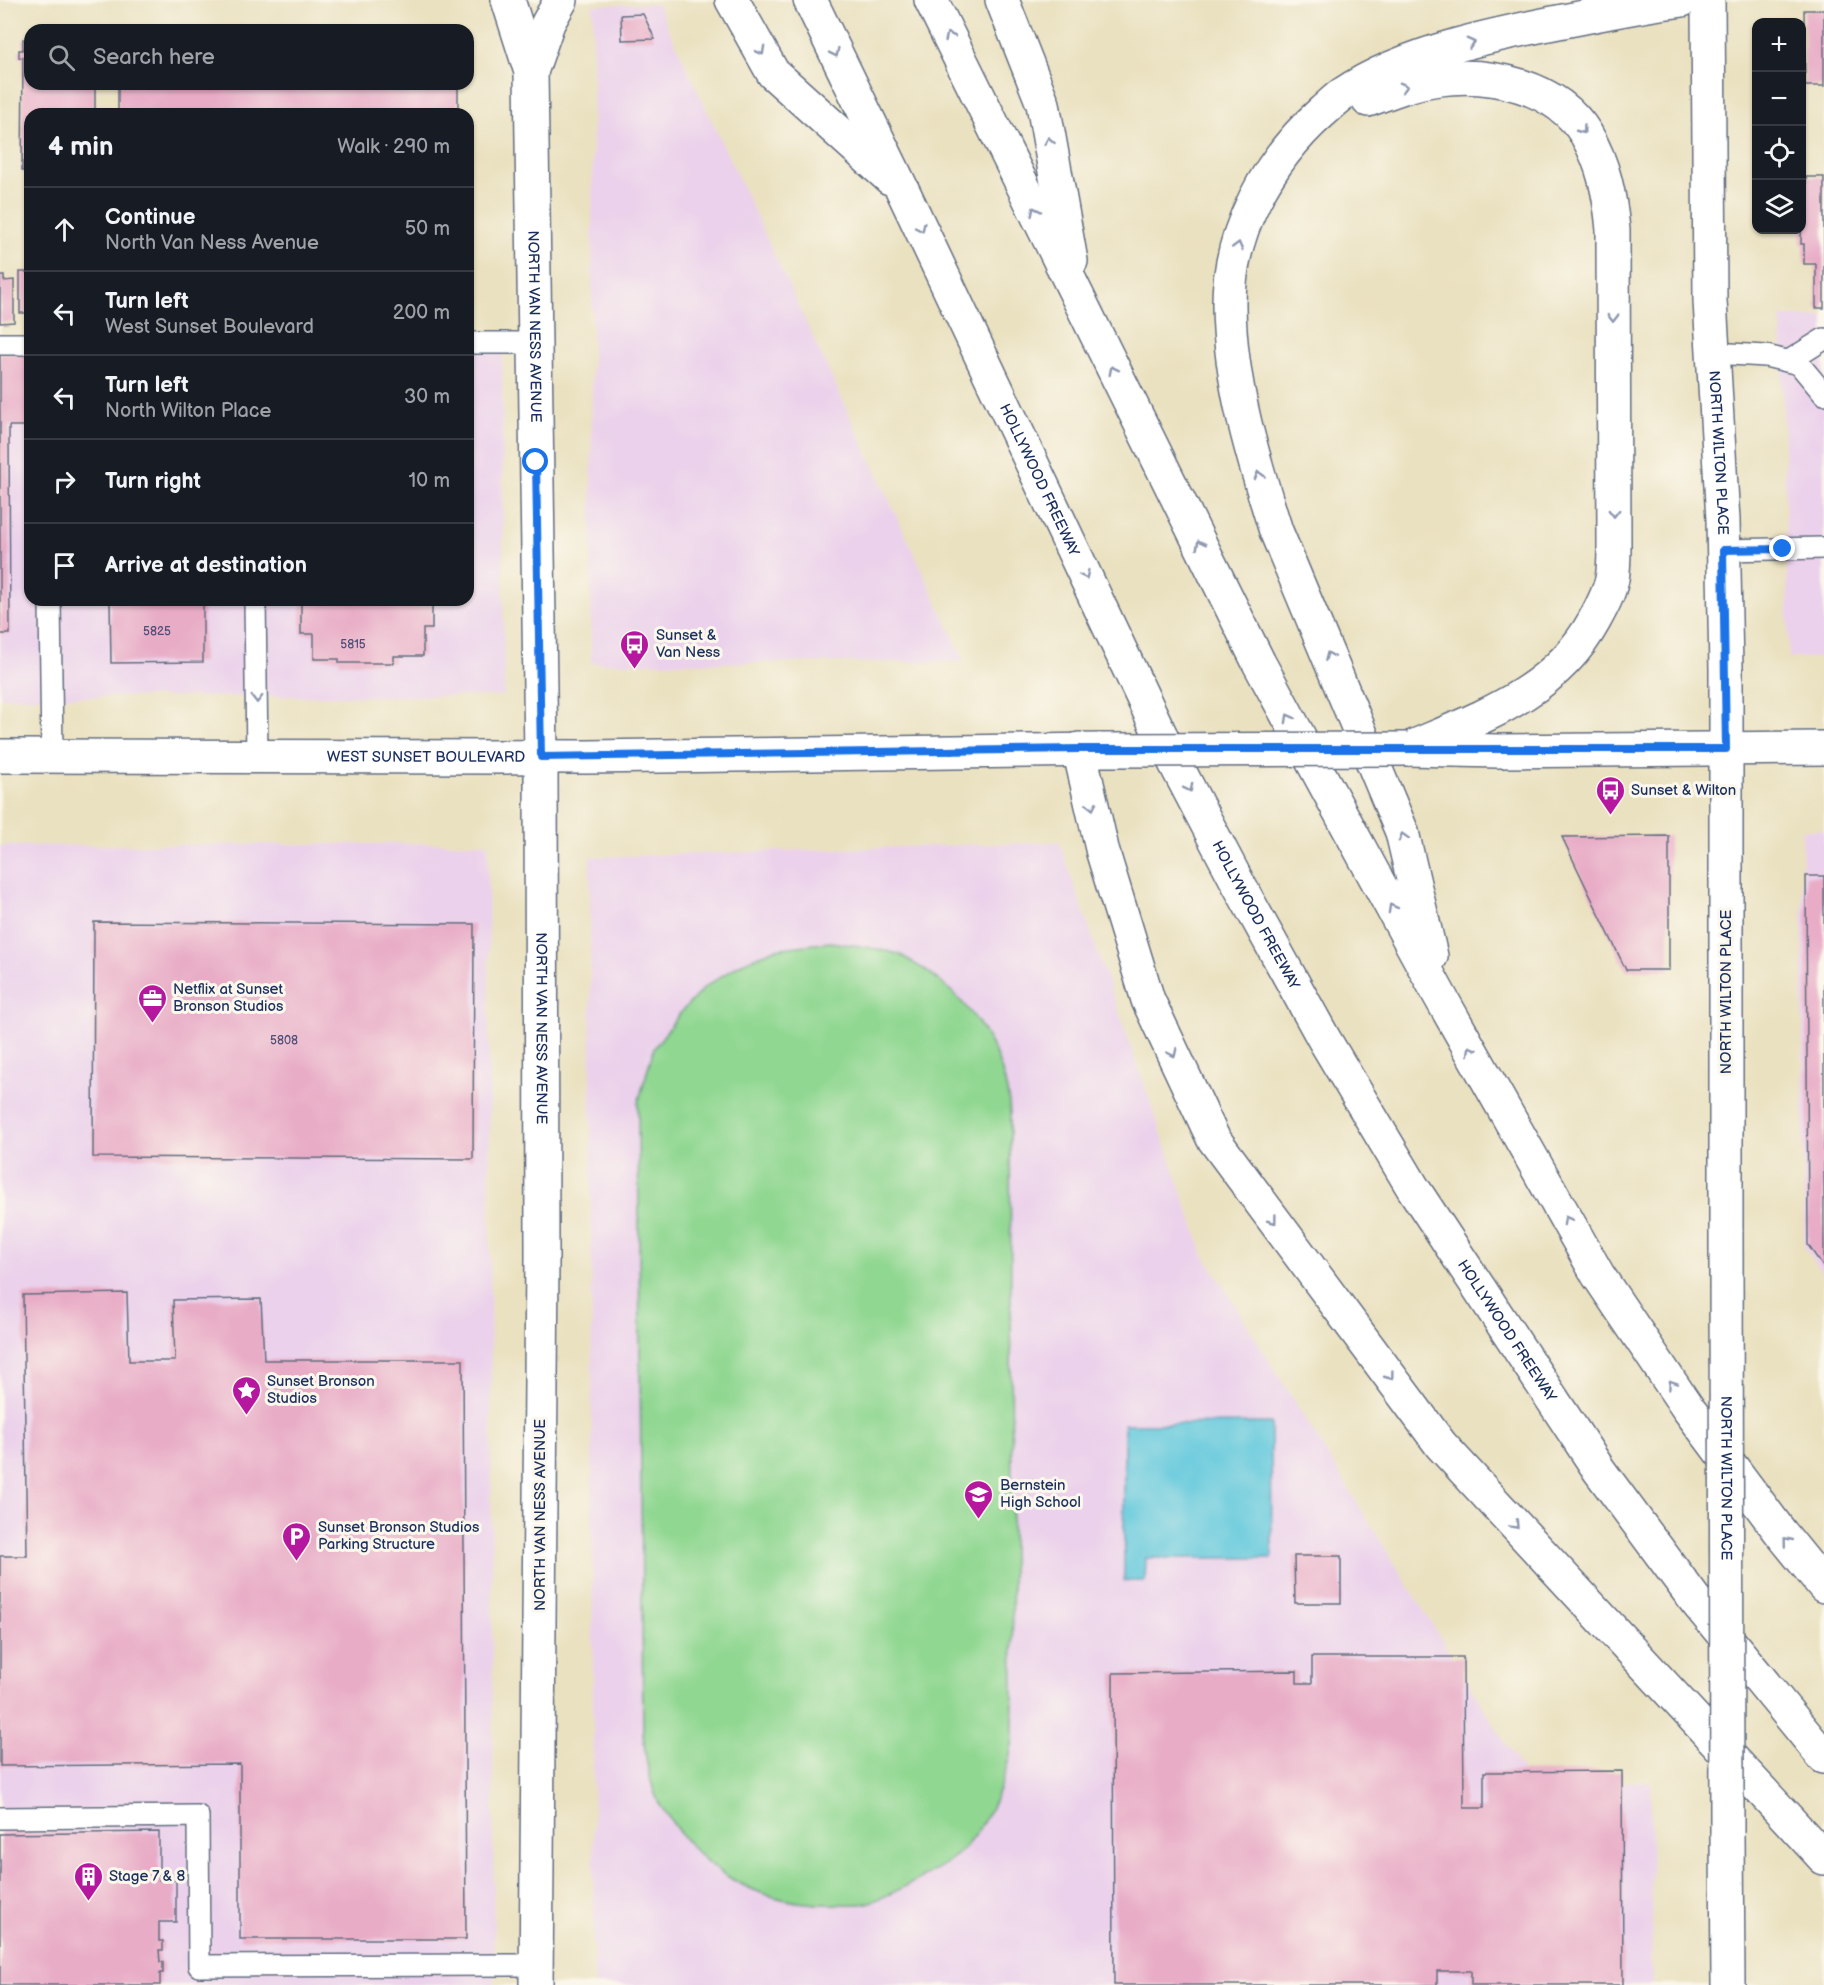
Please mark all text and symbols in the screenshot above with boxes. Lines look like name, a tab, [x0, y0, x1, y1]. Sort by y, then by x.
map controls	[1752, 18, 1806, 234]
button: +	[1752, 18, 1806, 72]
search box	[24, 24, 474, 90]
one-way arrow	[945, 32, 956, 42]
one-way arrow	[1465, 38, 1476, 50]
icon: search	[45, 41, 78, 74]
text: Search here	[93, 44, 215, 71]
one-way arrow	[754, 45, 765, 55]
one-way arrow	[828, 46, 840, 57]
button: −	[1752, 72, 1806, 126]
one-way arrow	[1399, 82, 1409, 94]
one-way arrow	[1574, 123, 1585, 134]
button: locate	[1752, 126, 1806, 180]
text: 4 min	[48, 132, 113, 163]
text: Walk · 290 m	[337, 135, 450, 159]
one-way arrow	[1043, 136, 1056, 146]
button: layers	[1752, 180, 1806, 234]
text: Continue	[105, 204, 195, 231]
one-way arrow	[1030, 207, 1042, 218]
icon: ahead	[48, 213, 81, 246]
text: 50 m	[405, 217, 450, 241]
one-way arrow	[913, 221, 925, 232]
street label: NORTH VAN NESS AVENUE	[523, 230, 545, 423]
text: North Van Ness Avenue	[105, 231, 319, 255]
one-way arrow	[1230, 242, 1243, 252]
text: Turn left	[105, 288, 189, 315]
icon: left	[48, 297, 81, 330]
text: 200 m	[393, 301, 450, 325]
one-way arrow	[1607, 314, 1619, 323]
text: West Sunset Boulevard	[105, 315, 314, 339]
one-way arrow	[1109, 365, 1120, 376]
street label: NORTH WILTON PLACE	[1704, 370, 1732, 535]
text: Turn left	[105, 372, 189, 399]
icon: left	[48, 381, 81, 414]
text: 30 m	[404, 385, 450, 409]
text: North Wilton Place	[105, 399, 271, 423]
street label: HOLLYWOOD FREEWAY	[995, 401, 1084, 559]
route start	[522, 448, 548, 474]
icon: right	[48, 465, 81, 498]
text: Turn right	[105, 468, 201, 495]
text: 10 m	[409, 469, 450, 493]
one-way arrow	[1254, 470, 1266, 480]
one-way arrow	[1608, 509, 1620, 518]
route end	[1769, 535, 1795, 561]
one-way arrow	[1196, 540, 1207, 551]
icon: arrive	[48, 549, 81, 582]
text: Arrive at destination	[105, 552, 307, 579]
one-way arrow	[1078, 568, 1090, 579]
house number: 5825	[143, 624, 171, 639]
place label: Sunset & Van Ness	[656, 626, 721, 662]
bus stop icon: Sunset & Van Ness	[619, 628, 651, 670]
house number: 5815	[340, 637, 366, 652]
one-way arrow	[1324, 652, 1336, 663]
one-way arrow	[251, 694, 263, 703]
one-way arrow	[1285, 713, 1296, 724]
street label: WEST SUNSET BOULEVARD	[327, 748, 525, 767]
bus stop icon: Sunset & Wilton	[1594, 774, 1626, 816]
place label: Sunset & Wilton	[1631, 781, 1736, 800]
one-way arrow	[1181, 782, 1193, 793]
one-way arrow	[1085, 801, 1098, 811]
one-way arrow	[1398, 832, 1410, 843]
street label: HOLLYWOOD FREEWAY	[1208, 838, 1304, 993]
one-way arrow	[1388, 903, 1399, 914]
street label: NORTH WILTON PLACE	[1717, 910, 1736, 1074]
street label: NORTH VAN NESS AVENUE	[531, 932, 551, 1125]
place label: Netflix at Sunset Bronson Studios	[173, 980, 284, 1016]
office icon: Netflix at Sunset Bronson Studios	[136, 982, 168, 1024]
house number: 5808	[270, 1033, 298, 1048]
one-way arrow	[1467, 1046, 1478, 1056]
one-way arrow	[1166, 1047, 1178, 1058]
one-way arrow	[1266, 1213, 1277, 1224]
one-way arrow	[1563, 1216, 1574, 1226]
street label: HOLLYWOOD FREEWAY	[1453, 1256, 1561, 1406]
one-way arrow	[1382, 1369, 1393, 1380]
place label: Sunset Bronson Studios	[267, 1372, 375, 1408]
place icon: Sunset Bronson Studios	[230, 1374, 262, 1416]
one-way arrow	[1667, 1380, 1679, 1390]
street label: NORTH WILTON PLACE	[1716, 1396, 1736, 1561]
street label: NORTH VAN NESS AVENUE	[531, 1419, 550, 1611]
place label: Bernstein High School	[1000, 1476, 1081, 1512]
school or university icon: Bernstein High School	[963, 1478, 995, 1520]
place label: Sunset Bronson Studios Parking Structure	[318, 1518, 480, 1554]
one-way arrow	[1508, 1518, 1519, 1529]
parking icon: Sunset Bronson Studios Parking Structure	[281, 1520, 313, 1562]
one-way arrow	[1784, 1537, 1795, 1548]
building icon: Stage 7 & 8	[72, 1860, 104, 1902]
place label: Stage 7 & 8	[109, 1867, 185, 1886]

